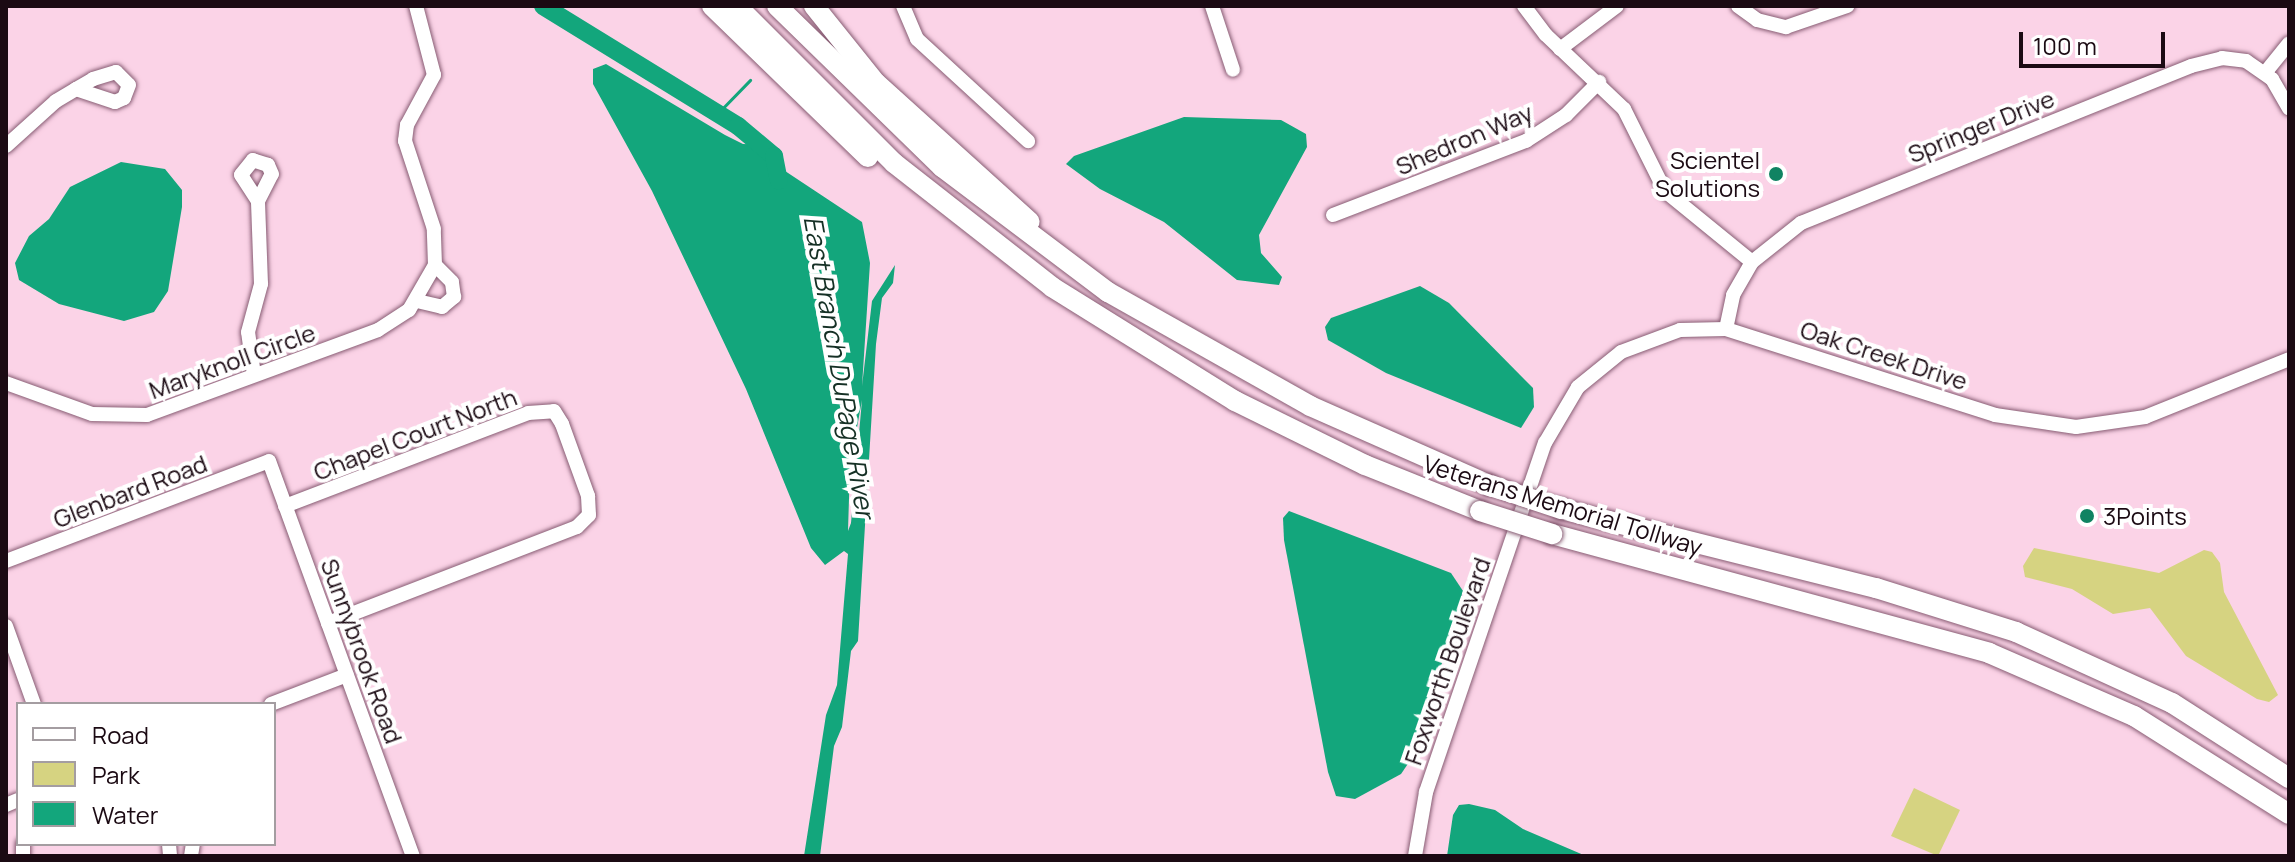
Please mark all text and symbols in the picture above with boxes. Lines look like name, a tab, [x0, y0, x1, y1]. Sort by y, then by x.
scale bar	[2023, 16, 2169, 66]
text: 100 m	[2033, 29, 2097, 62]
street label: Springer Drive	[1904, 84, 2058, 168]
street label: Shedron Way	[1391, 97, 1537, 181]
place label: Scientel Solutions	[1655, 146, 1760, 202]
marker: Scientel Solutions	[1767, 165, 1785, 183]
water label: East Branch DuPage River	[797, 214, 881, 520]
street label: Oak Creek Drive	[1797, 314, 1971, 396]
street label: Maryknoll Circle	[145, 318, 319, 404]
street label: Chapel Court North	[309, 382, 521, 486]
street label: Glenbard Road	[49, 448, 211, 534]
street label: Veterans Memorial Tollway	[1420, 449, 1706, 561]
place label: 3Points	[2103, 502, 2187, 530]
marker: 3Points	[2078, 507, 2096, 525]
street label: Foxworth Boulevard	[1398, 554, 1496, 768]
street label: Sunnybrook Road	[315, 555, 409, 747]
legend	[16, 702, 276, 846]
text: Road	[92, 718, 149, 751]
text: Park	[92, 758, 140, 791]
text: Water	[92, 798, 159, 831]

